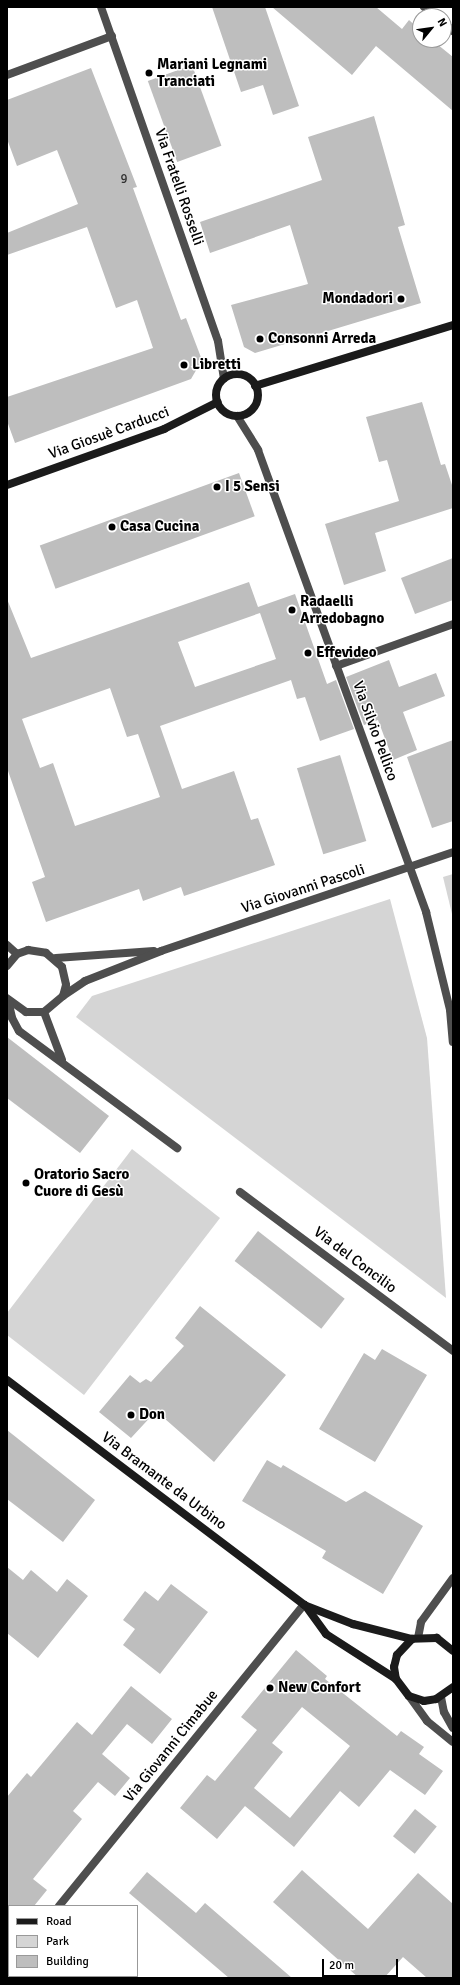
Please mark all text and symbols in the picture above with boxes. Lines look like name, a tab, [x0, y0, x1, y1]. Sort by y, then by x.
north arrow	[412, 8, 452, 48]
text: N	[435, 16, 450, 29]
place label: Mariani Legnami Tranciati	[157, 55, 267, 90]
marker: Mariani Legnami Tranciati	[144, 68, 154, 78]
street label: Via Fratelli Rosselli	[151, 126, 207, 248]
house number: 9	[120, 171, 128, 187]
place label: Mondadori	[322, 290, 393, 308]
marker: Mondadori	[396, 294, 406, 304]
place label: Consonni Arreda	[268, 330, 376, 348]
marker: Consonni Arreda	[255, 334, 265, 344]
place label: Libretti	[192, 356, 241, 374]
marker: Libretti	[179, 360, 189, 370]
street label: Via Giosuè Carducci	[46, 403, 172, 463]
place label: I 5 Sensi	[225, 478, 280, 496]
marker: I 5 Sensi	[212, 482, 222, 492]
place label: Casa Cucina	[120, 518, 199, 536]
marker: Casa Cucina	[107, 522, 117, 532]
place label: Radaelli Arredobagno	[300, 592, 384, 627]
marker: Radaelli Arredobagno	[287, 605, 297, 615]
place label: Effevideo	[316, 644, 377, 662]
marker: Effevideo	[303, 648, 313, 658]
street label: Via Silvio Pellico	[349, 679, 401, 783]
street label: Via Giovanni Pascoli	[239, 861, 367, 917]
place label: Oratorio Sacro Cuore di Gesù	[34, 1165, 129, 1200]
marker: Oratorio Sacro Cuore di Gesù	[21, 1178, 31, 1188]
street label: Via del Concilio	[310, 1223, 400, 1297]
place label: Don	[139, 1406, 165, 1424]
marker: Don	[126, 1410, 136, 1420]
street label: Via Bramante da Urbino	[98, 1428, 230, 1534]
place label: New Confort	[278, 1679, 361, 1697]
marker: New Confort	[265, 1683, 275, 1693]
street label: Via Giovanni Cimabue	[120, 1686, 222, 1806]
legend	[8, 1905, 138, 1977]
text: Road	[46, 1914, 72, 1929]
text: Park	[46, 1934, 69, 1949]
scale bar	[324, 1951, 400, 1977]
text: Building	[46, 1954, 89, 1969]
text: 20 m	[329, 1958, 354, 1973]

